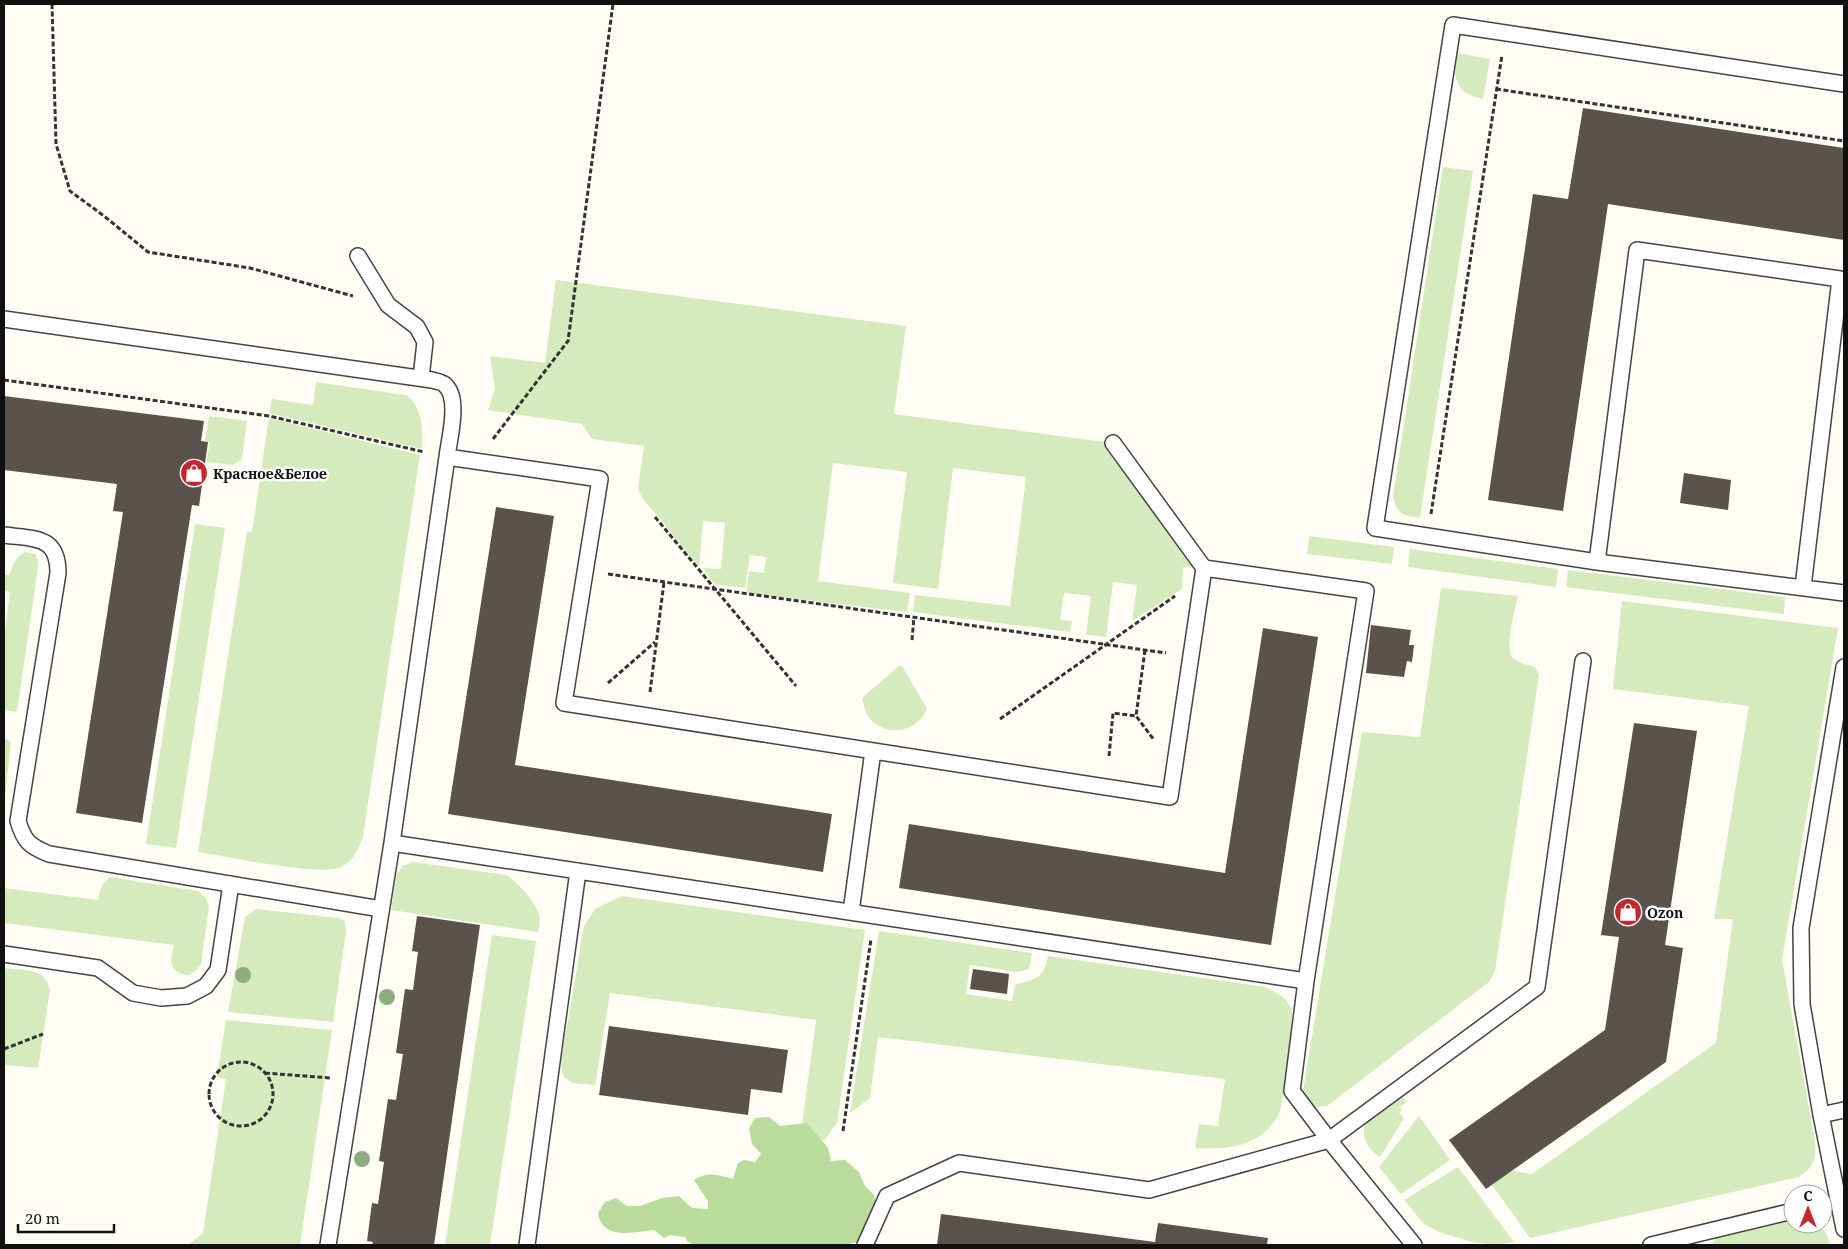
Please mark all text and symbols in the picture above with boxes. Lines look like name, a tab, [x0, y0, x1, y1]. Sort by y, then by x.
shop icon: Красное&Белое	[179, 458, 209, 488]
place label: Красное&Белое	[213, 464, 327, 483]
shop icon: Ozon	[1613, 897, 1643, 927]
place label: Ozon	[1647, 903, 1683, 922]
north arrow	[1783, 1184, 1833, 1234]
text: С	[1803, 1186, 1813, 1205]
scale bar	[18, 1202, 114, 1234]
text: 20 m	[25, 1208, 60, 1228]

